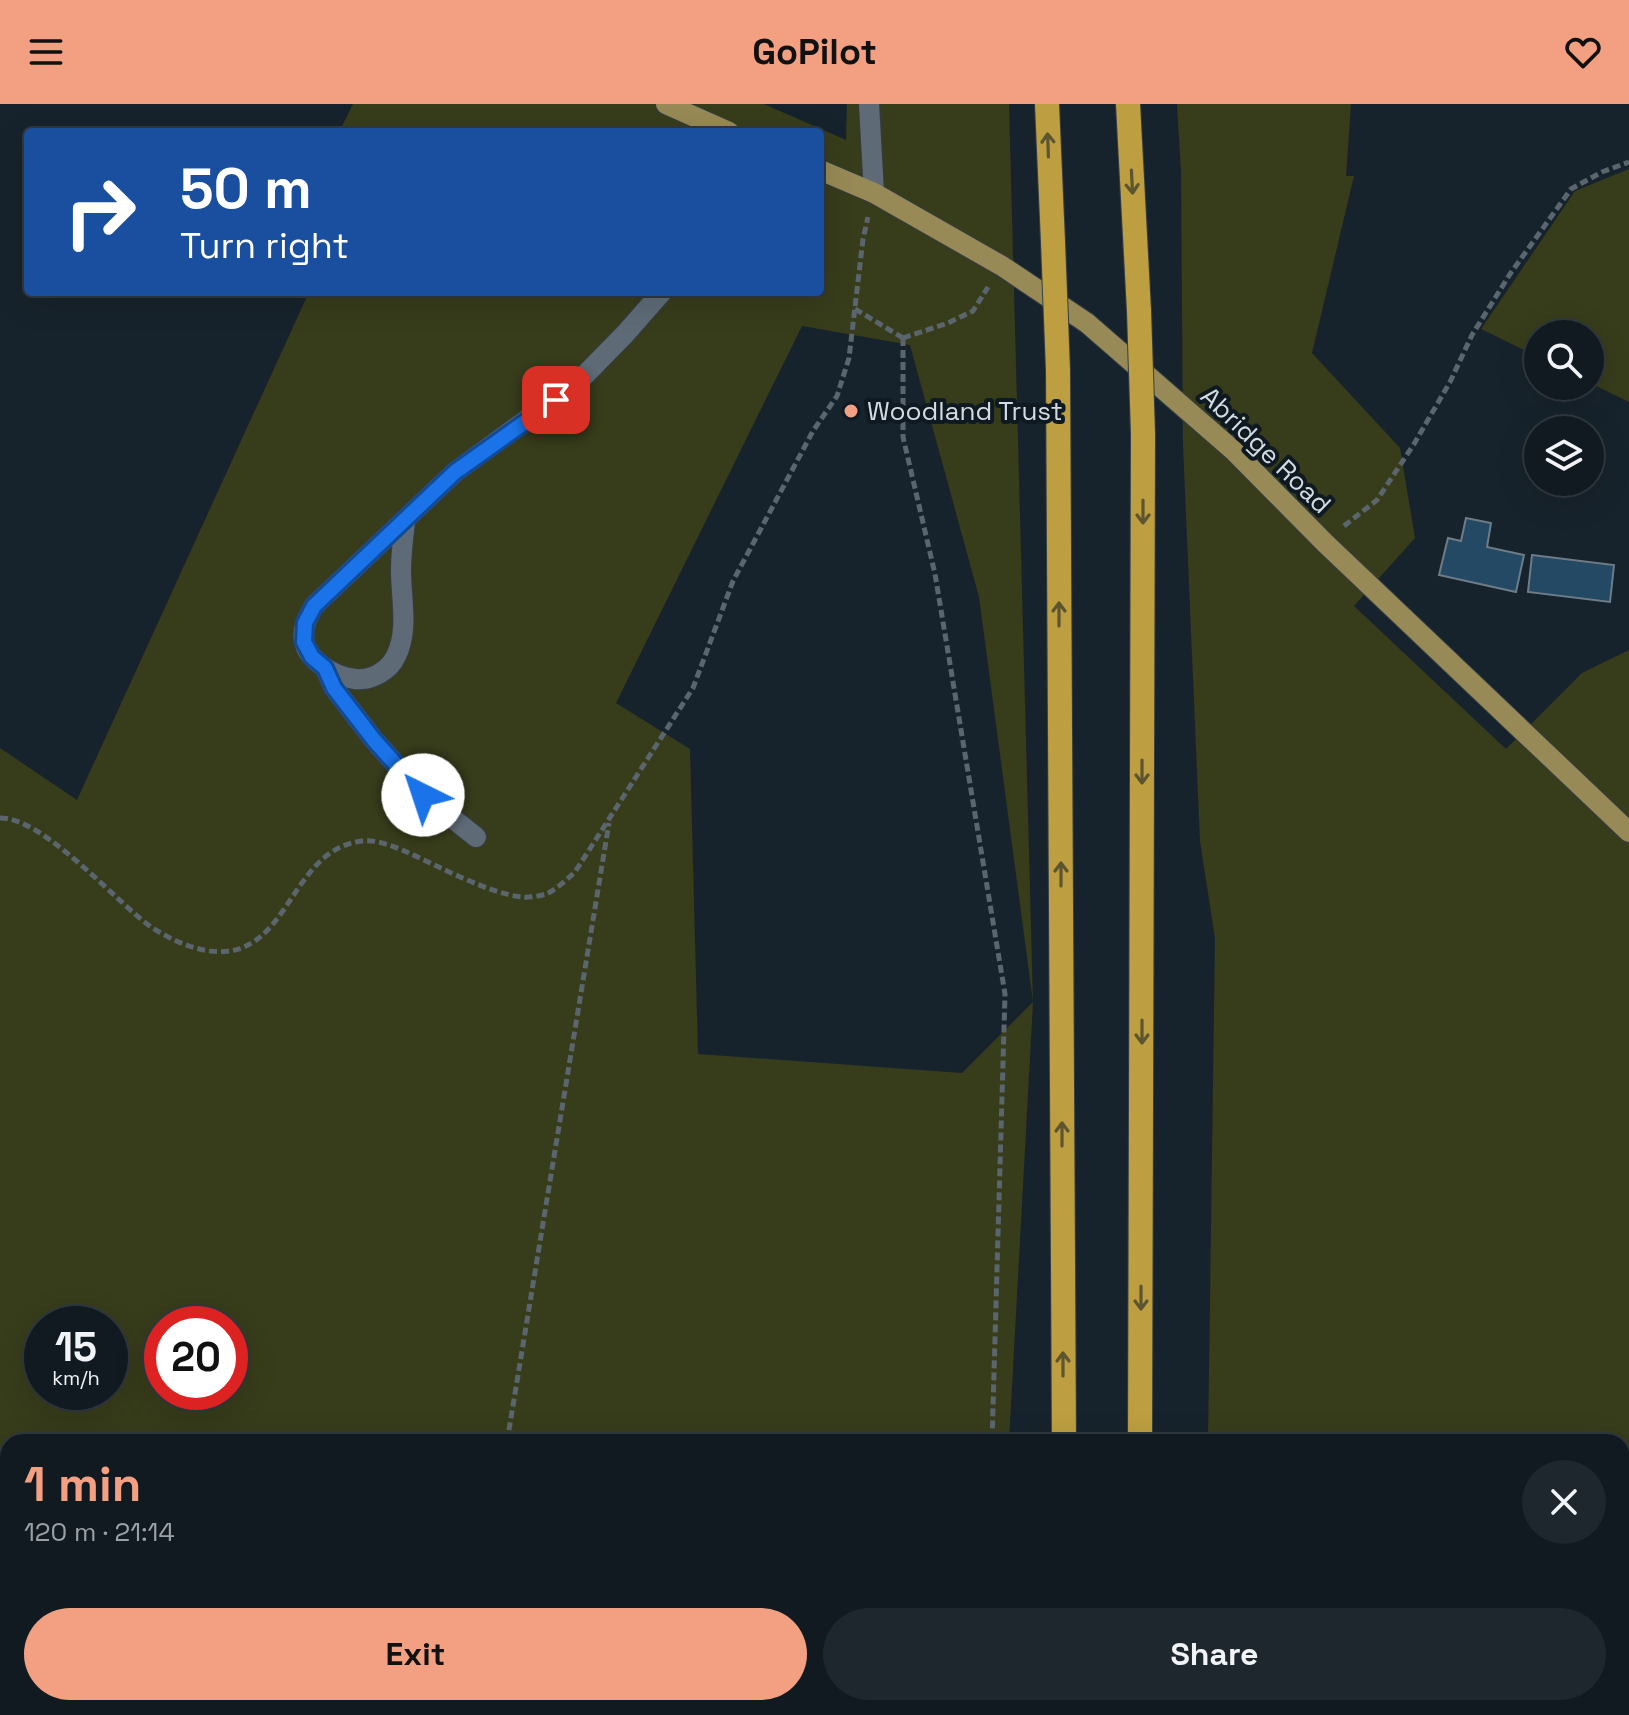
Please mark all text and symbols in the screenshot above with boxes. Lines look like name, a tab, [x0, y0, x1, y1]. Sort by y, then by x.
text: GoPilot	[752, 29, 877, 75]
icon: menu	[24, 30, 68, 74]
icon: heart	[1561, 30, 1605, 74]
one-way arrow	[1041, 132, 1056, 159]
text: 50 m	[180, 153, 312, 224]
icon: right	[48, 160, 152, 264]
one-way arrow	[1124, 168, 1139, 195]
text: Turn right	[180, 223, 349, 269]
map controls	[1524, 320, 1604, 496]
button: search	[1524, 320, 1604, 400]
pin	[522, 366, 590, 434]
icon: arrive	[534, 378, 578, 422]
street label: Abridge Road	[1194, 379, 1338, 521]
place label: Woodland Trust	[867, 394, 1063, 428]
marker: Woodland Trust	[842, 402, 860, 420]
button: layers	[1524, 416, 1604, 496]
one-way arrow	[1135, 498, 1151, 525]
one-way arrow	[1051, 601, 1067, 628]
position arrow	[381, 753, 465, 837]
one-way arrow	[1134, 758, 1150, 785]
one-way arrow	[1053, 861, 1069, 888]
one-way arrow	[1134, 1018, 1149, 1045]
one-way arrow	[1054, 1121, 1070, 1148]
one-way arrow	[1133, 1284, 1149, 1311]
speed limit sign: 20	[144, 1306, 248, 1410]
text: 15	[55, 1322, 97, 1373]
one-way arrow	[1055, 1351, 1071, 1378]
text: km/h	[52, 1365, 100, 1391]
text: 1 min	[24, 1454, 141, 1515]
button: close	[1522, 1460, 1606, 1544]
text: 120 m · 21:14	[24, 1515, 175, 1549]
button: Exit	[24, 1608, 807, 1700]
button: Share	[823, 1608, 1606, 1700]

